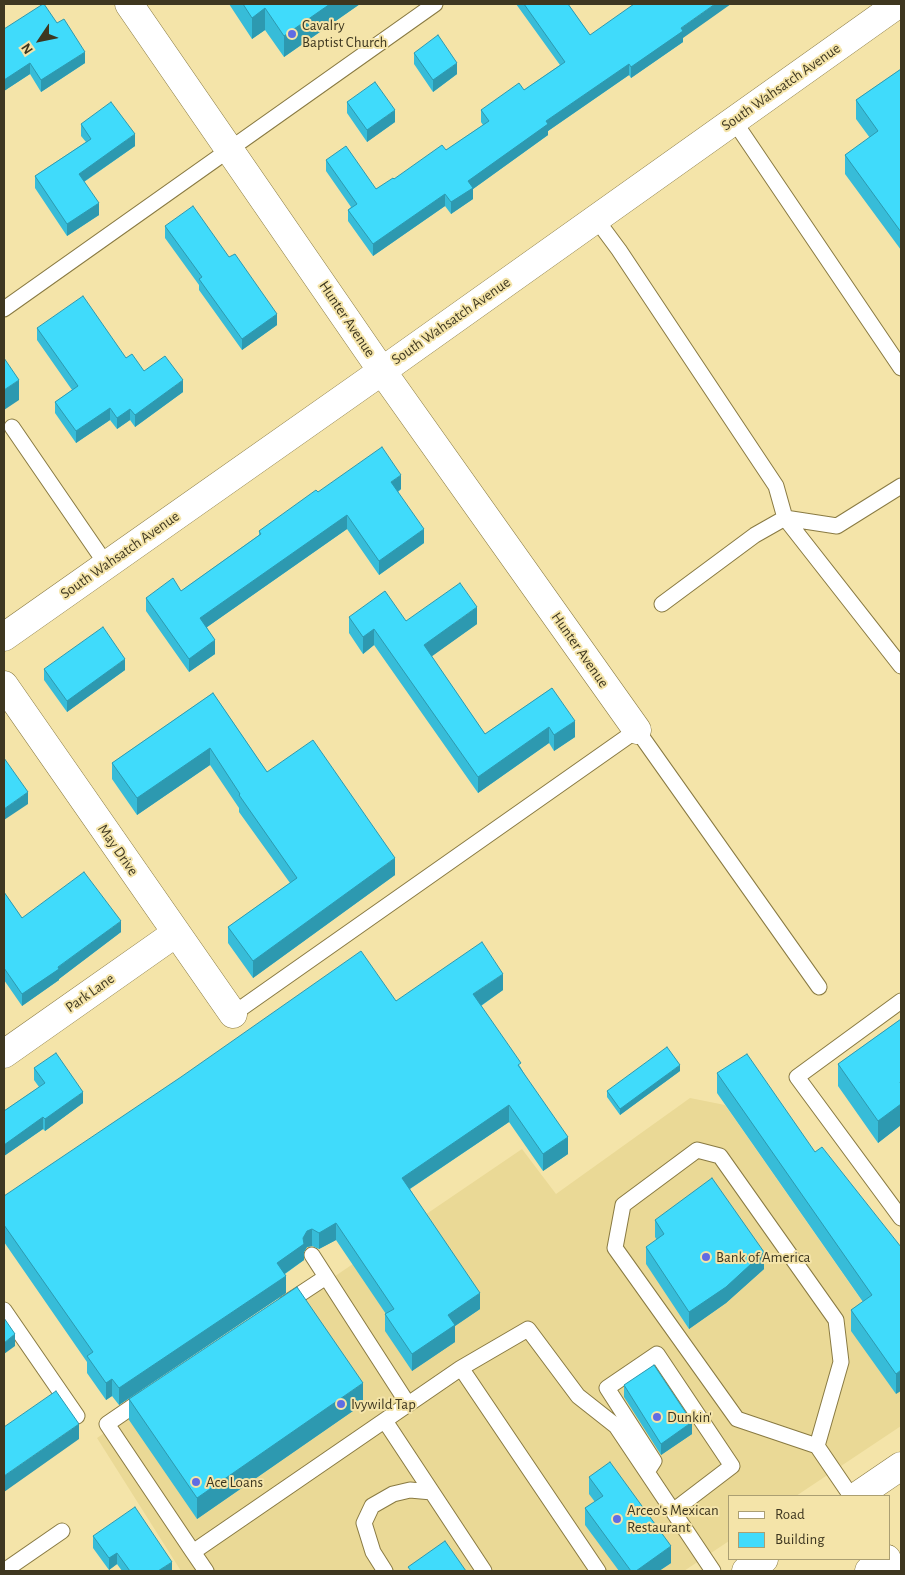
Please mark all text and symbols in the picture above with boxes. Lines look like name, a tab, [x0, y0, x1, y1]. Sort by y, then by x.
north arrow	[15, 15, 65, 65]
place label: Cavalry Baptist Church	[302, 16, 387, 51]
marker: Cavalry Baptist Church	[286, 28, 298, 40]
street label: South Wahsatch Avenue	[718, 39, 844, 135]
text: N	[19, 40, 36, 56]
street label: South Wahsatch Avenue	[388, 273, 514, 369]
street label: Hunter Avenue	[315, 278, 379, 360]
street label: South Wahsatch Avenue	[57, 507, 183, 603]
street label: Hunter Avenue	[547, 609, 613, 691]
street label: May Drive	[94, 821, 142, 879]
street label: Park Lane	[62, 970, 118, 1016]
place label: Bank of America	[716, 1248, 810, 1266]
marker: Bank of America	[700, 1251, 712, 1263]
place label: Ivywild Tap	[351, 1395, 416, 1413]
marker: Ivywild Tap	[335, 1398, 347, 1410]
place label: Dunkin'	[667, 1408, 712, 1426]
marker: Dunkin'	[651, 1411, 663, 1423]
place label: Ace Loans	[206, 1473, 263, 1491]
marker: Ace Loans	[190, 1476, 202, 1488]
legend	[728, 1495, 890, 1560]
place label: Arceo's Mexican Restaurant	[627, 1501, 719, 1536]
text: Road	[775, 1507, 805, 1522]
marker: Arceo's Mexican Restaurant	[611, 1513, 623, 1525]
text: Building	[775, 1532, 825, 1547]

